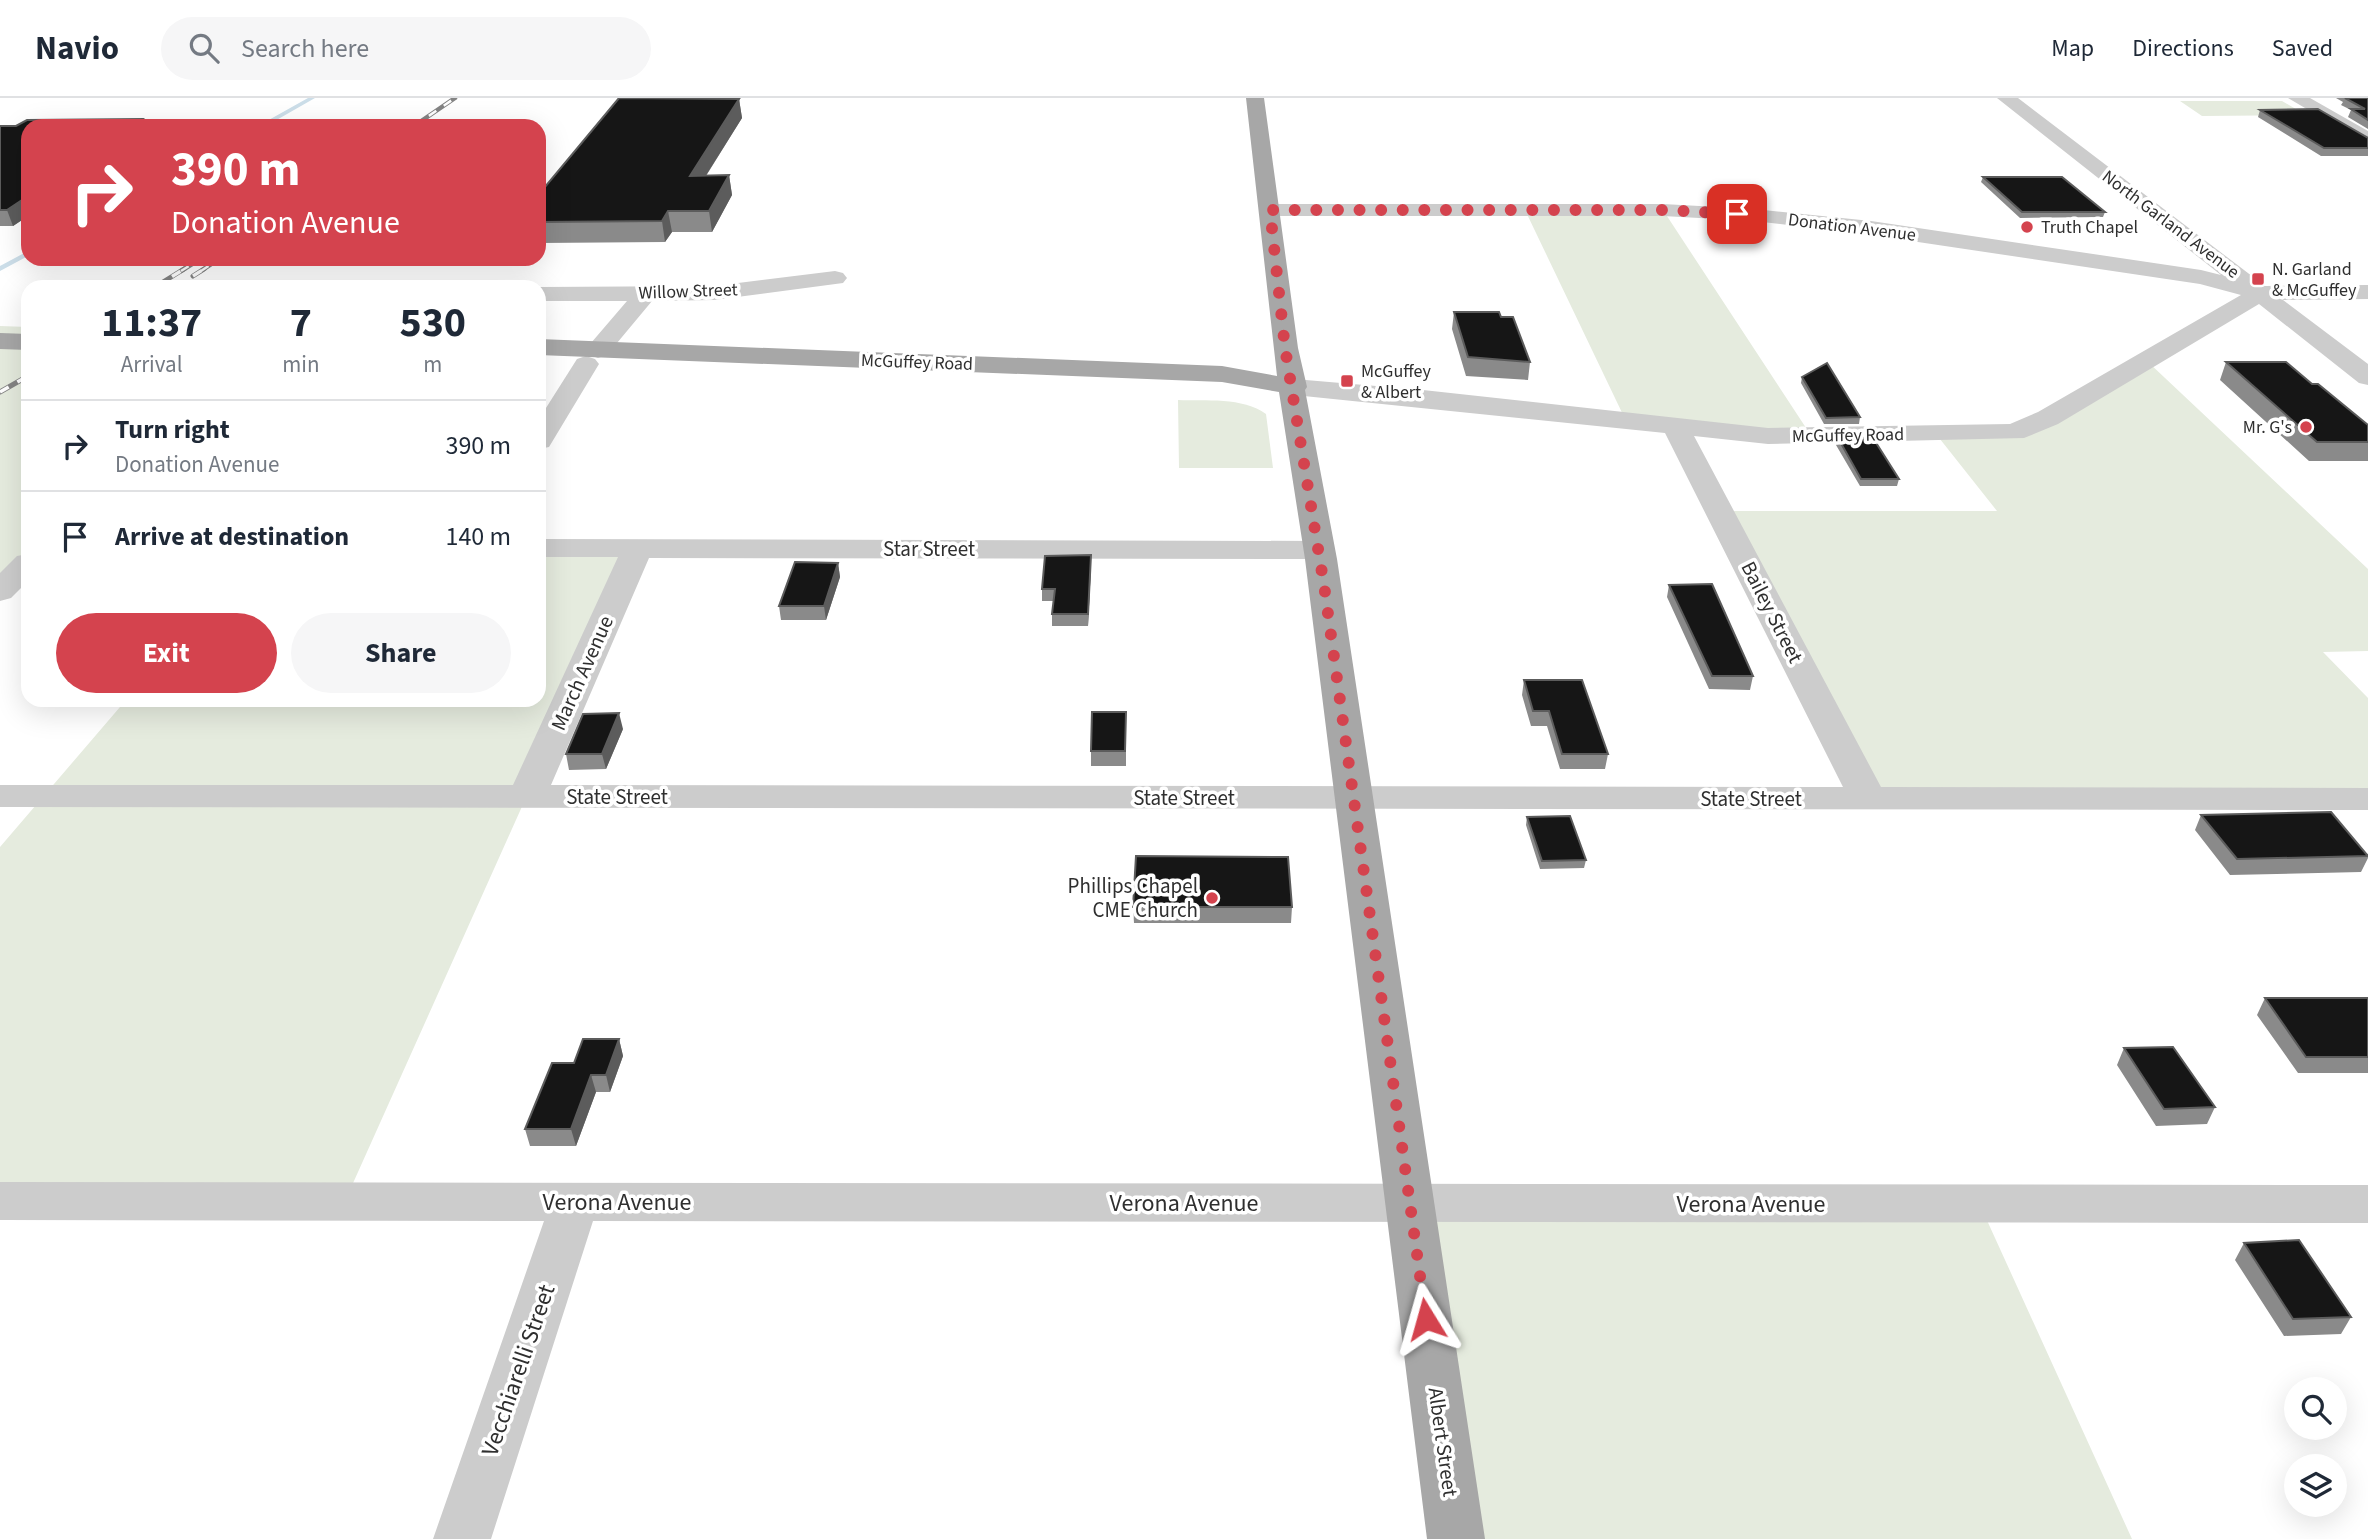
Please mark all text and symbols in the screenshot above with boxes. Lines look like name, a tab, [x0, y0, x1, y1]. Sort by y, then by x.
search box	[161, 17, 651, 80]
text: Navio	[35, 25, 119, 72]
icon: search	[185, 29, 223, 67]
text: Search here	[241, 30, 369, 67]
text: Map	[2051, 31, 2094, 66]
text: Directions	[2132, 31, 2234, 66]
text: Saved	[2272, 31, 2333, 66]
text: 390 m	[171, 135, 300, 205]
icon: right	[56, 147, 147, 238]
street label: North Garland Avenue	[2097, 164, 2245, 284]
pin	[1707, 184, 1767, 244]
icon: arrive	[1718, 195, 1756, 233]
text: Donation Avenue	[171, 200, 400, 246]
street label: Donation Avenue	[1787, 207, 1917, 248]
place label: Truth Chapel	[2041, 215, 2138, 240]
marker: Truth Chapel	[2019, 219, 2035, 235]
place label: N. Garland & McGuffey	[2272, 257, 2357, 303]
marker: N. Garland & McGuffey	[2250, 271, 2266, 287]
street label: Willow Street	[638, 277, 738, 306]
text: 11:37	[101, 293, 202, 353]
text: 7	[290, 293, 312, 353]
text: 530	[399, 293, 466, 353]
text: Arrival	[121, 348, 183, 381]
text: min	[282, 348, 320, 381]
text: m	[423, 348, 442, 381]
street label: McGuffey Road	[861, 348, 973, 377]
place label: McGuffey & Albert	[1361, 359, 1431, 405]
marker: McGuffey & Albert	[1339, 373, 1355, 389]
text: Turn right	[115, 411, 230, 448]
place label: Mr. G's	[2243, 415, 2292, 440]
marker: Mr. G's	[2298, 419, 2314, 435]
street label: McGuffey Road	[1792, 422, 1904, 449]
icon: right	[56, 427, 94, 465]
text: 390 m	[445, 427, 511, 464]
text: Donation Avenue	[115, 448, 279, 481]
icon: arrive	[56, 518, 94, 556]
text: Arrive at destination	[115, 518, 349, 555]
text: 140 m	[445, 518, 511, 555]
street label: Star Street	[883, 534, 975, 564]
street label: Bailey Street	[1734, 556, 1810, 668]
street label: March Avenue	[543, 611, 621, 735]
button: Exit	[56, 613, 277, 693]
button: Share	[291, 613, 511, 693]
street label: State Street	[566, 782, 668, 812]
street label: State Street	[1133, 783, 1235, 813]
street label: State Street	[1700, 784, 1802, 814]
place label: Phillips Chapel CME Church	[1068, 871, 1198, 925]
marker: Phillips Chapel CME Church	[1204, 890, 1220, 906]
street label: Verona Avenue	[543, 1185, 692, 1220]
street label: Verona Avenue	[1110, 1186, 1259, 1221]
street label: Verona Avenue	[1677, 1187, 1826, 1222]
street label: Vecchiarelli Street	[473, 1280, 564, 1461]
position arrow	[1389, 1282, 1463, 1356]
map controls	[2284, 1377, 2347, 1517]
button: search	[2284, 1377, 2347, 1440]
street label: Albert Street	[1420, 1385, 1466, 1499]
button: layers	[2284, 1454, 2347, 1517]

